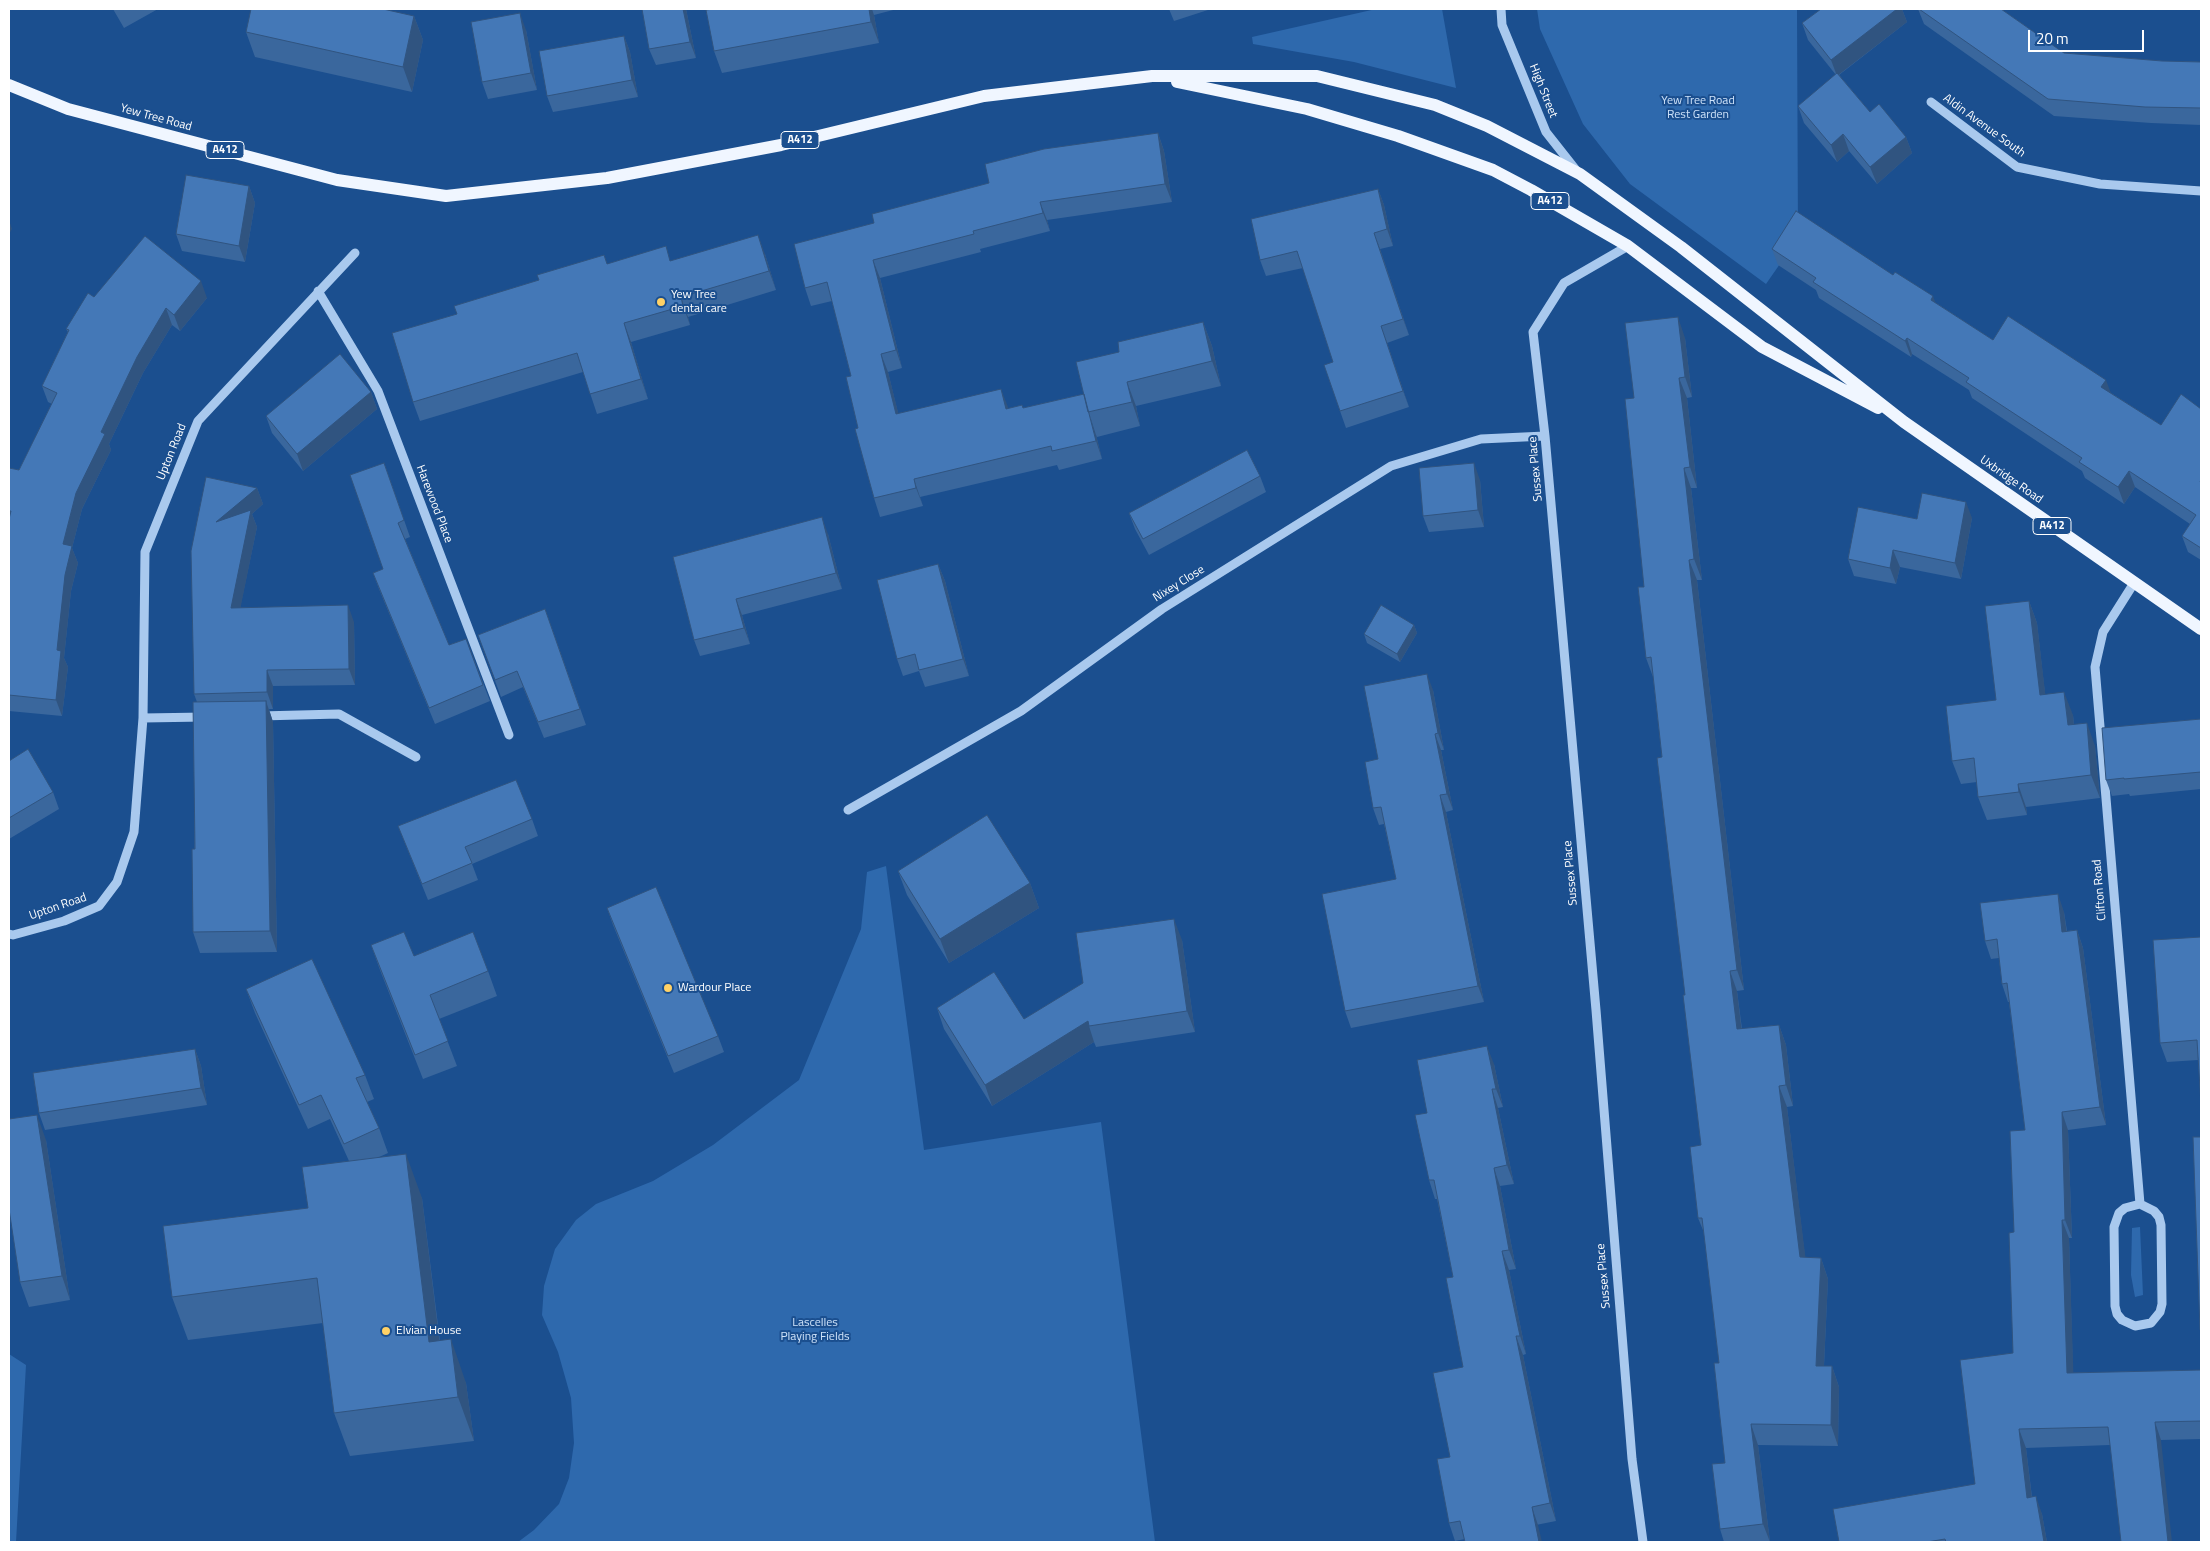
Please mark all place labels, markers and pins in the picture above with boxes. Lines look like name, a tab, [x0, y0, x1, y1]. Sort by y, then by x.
place label: Yew Tree dental care	[671, 288, 727, 316]
marker: Yew Tree dental care	[655, 296, 667, 308]
place label: Wardour Place	[678, 981, 751, 995]
marker: Wardour Place	[662, 982, 674, 994]
place label: Elvian House	[396, 1324, 461, 1338]
marker: Elvian House	[380, 1325, 392, 1337]

